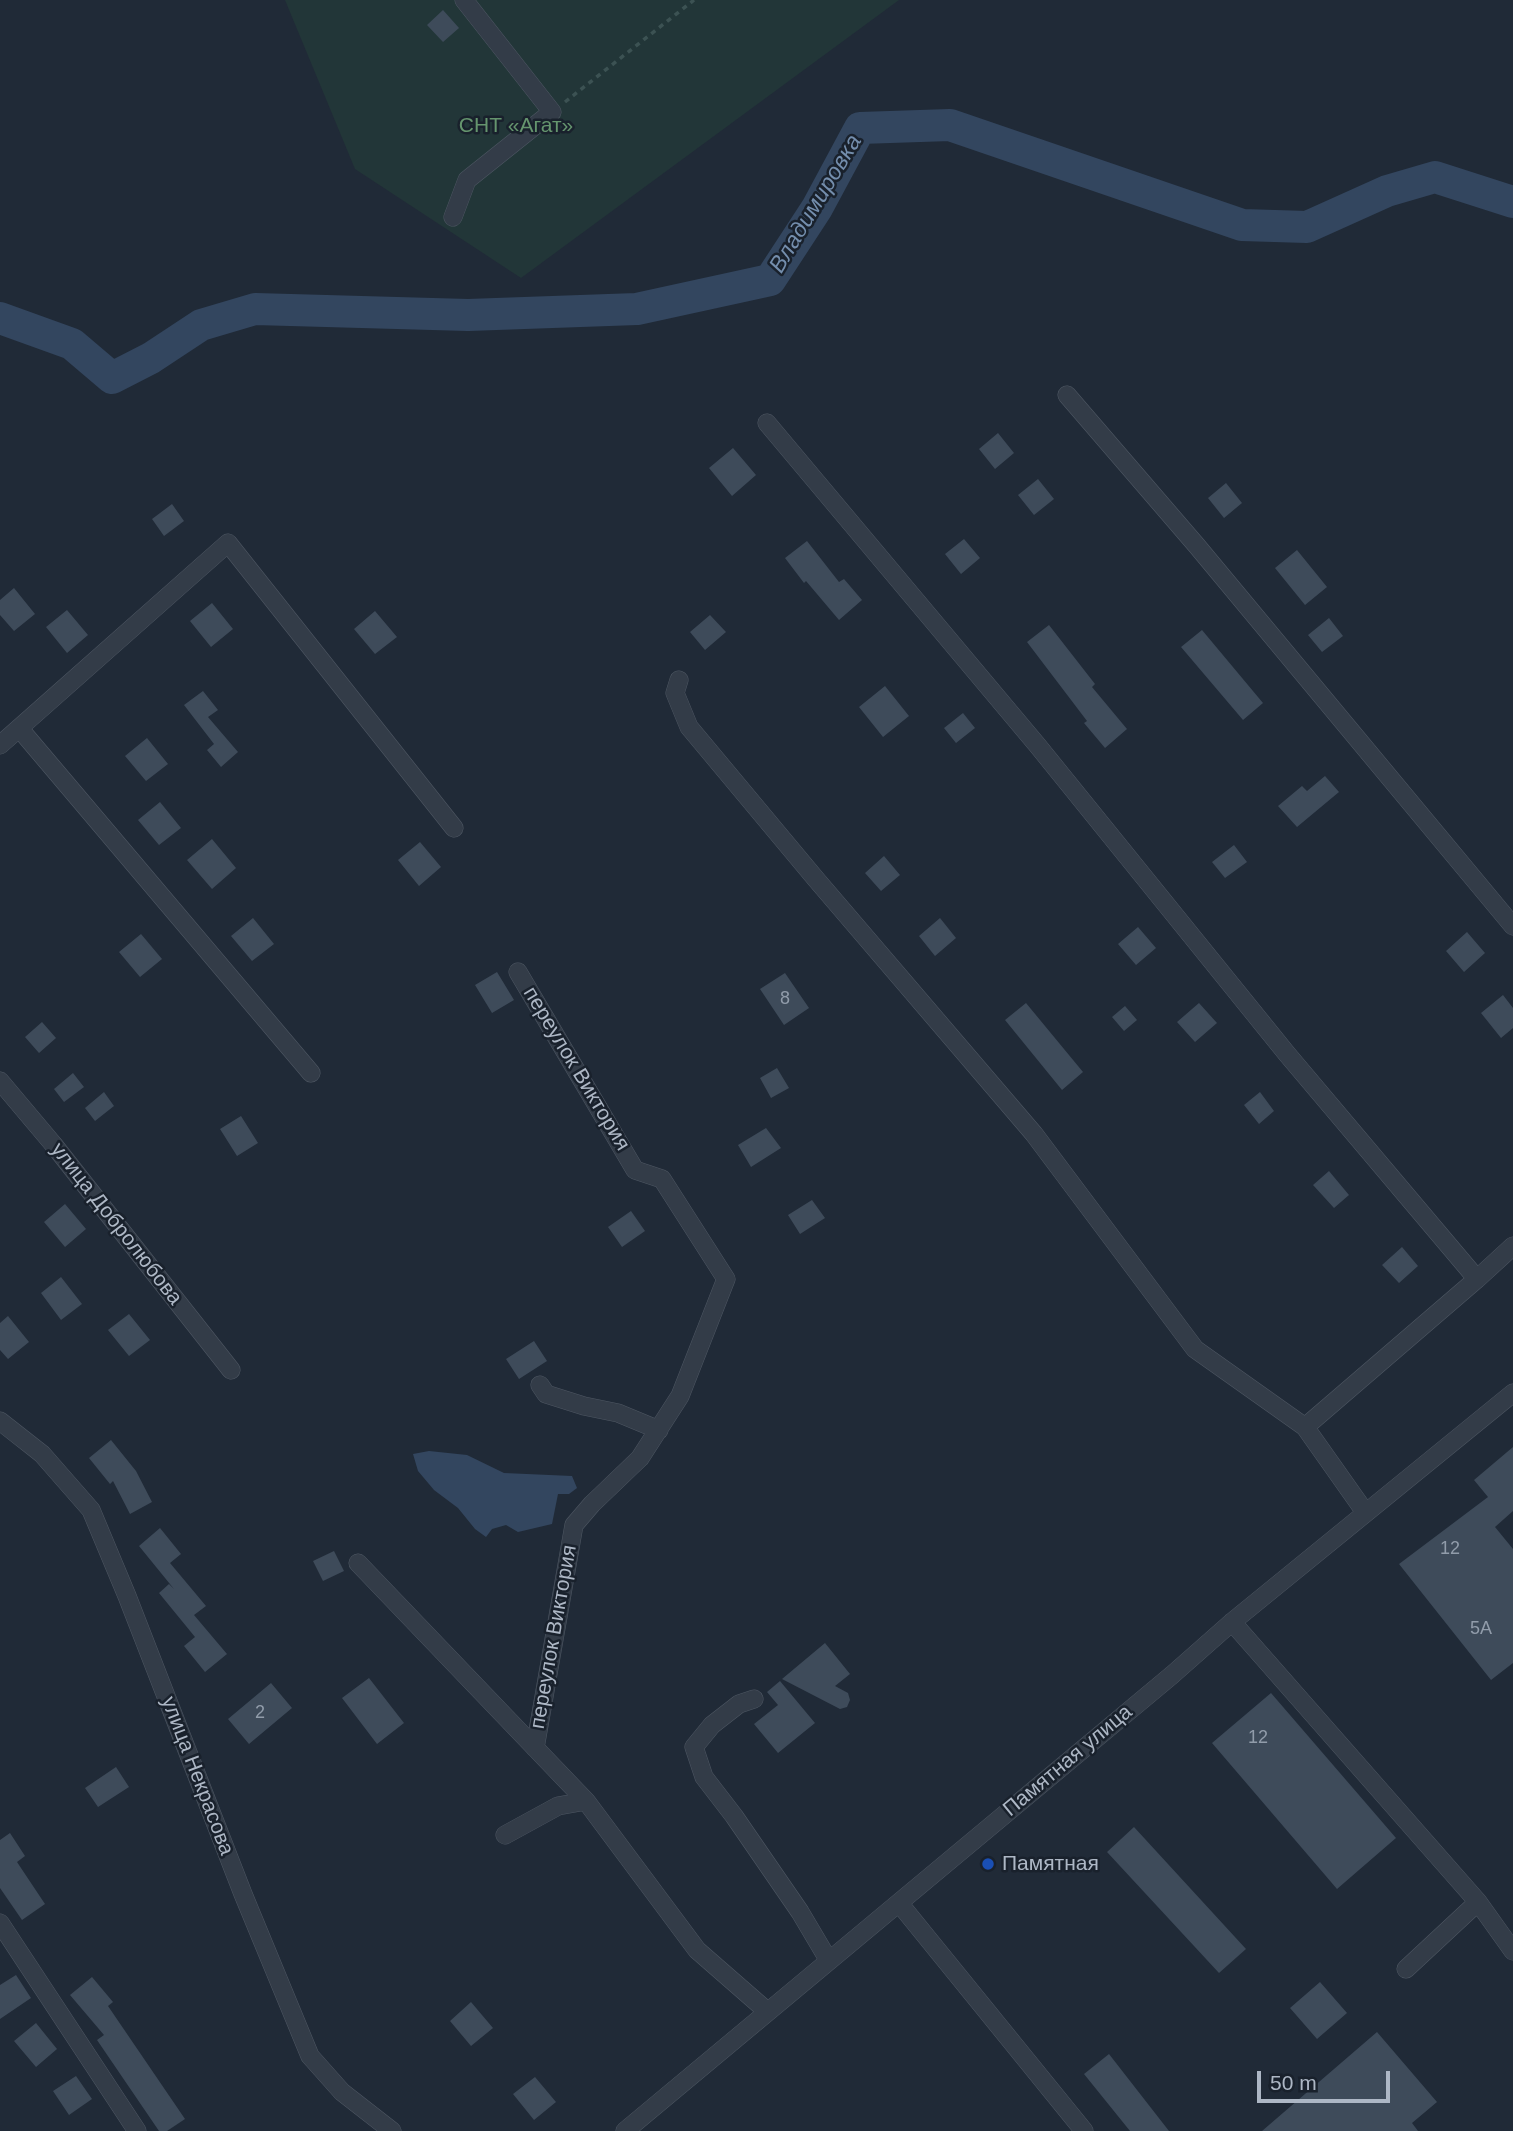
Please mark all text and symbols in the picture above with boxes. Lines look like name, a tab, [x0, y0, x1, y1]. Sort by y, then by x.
park label: СНТ «Агат»	[459, 113, 573, 139]
water label: Владимировка	[764, 130, 868, 278]
street label: переулок Виктория	[517, 983, 635, 1155]
house number: 8	[780, 988, 790, 1010]
street label: улица Добролюбова	[45, 1138, 187, 1310]
house number: 12	[1440, 1538, 1460, 1560]
street label: переулок Виктория	[525, 1543, 583, 1731]
house number: 5А	[1470, 1618, 1492, 1640]
street label: улица Некрасова	[155, 1693, 239, 1859]
street label: Памятная улица	[998, 1700, 1138, 1822]
house number: 2	[255, 1702, 265, 1724]
house number: 12	[1248, 1727, 1268, 1749]
place label: Памятная	[1002, 1851, 1099, 1877]
marker: Памятная	[980, 1856, 996, 1872]
scale bar	[1261, 2058, 1394, 2102]
text: 50 m	[1270, 2071, 1317, 2094]

